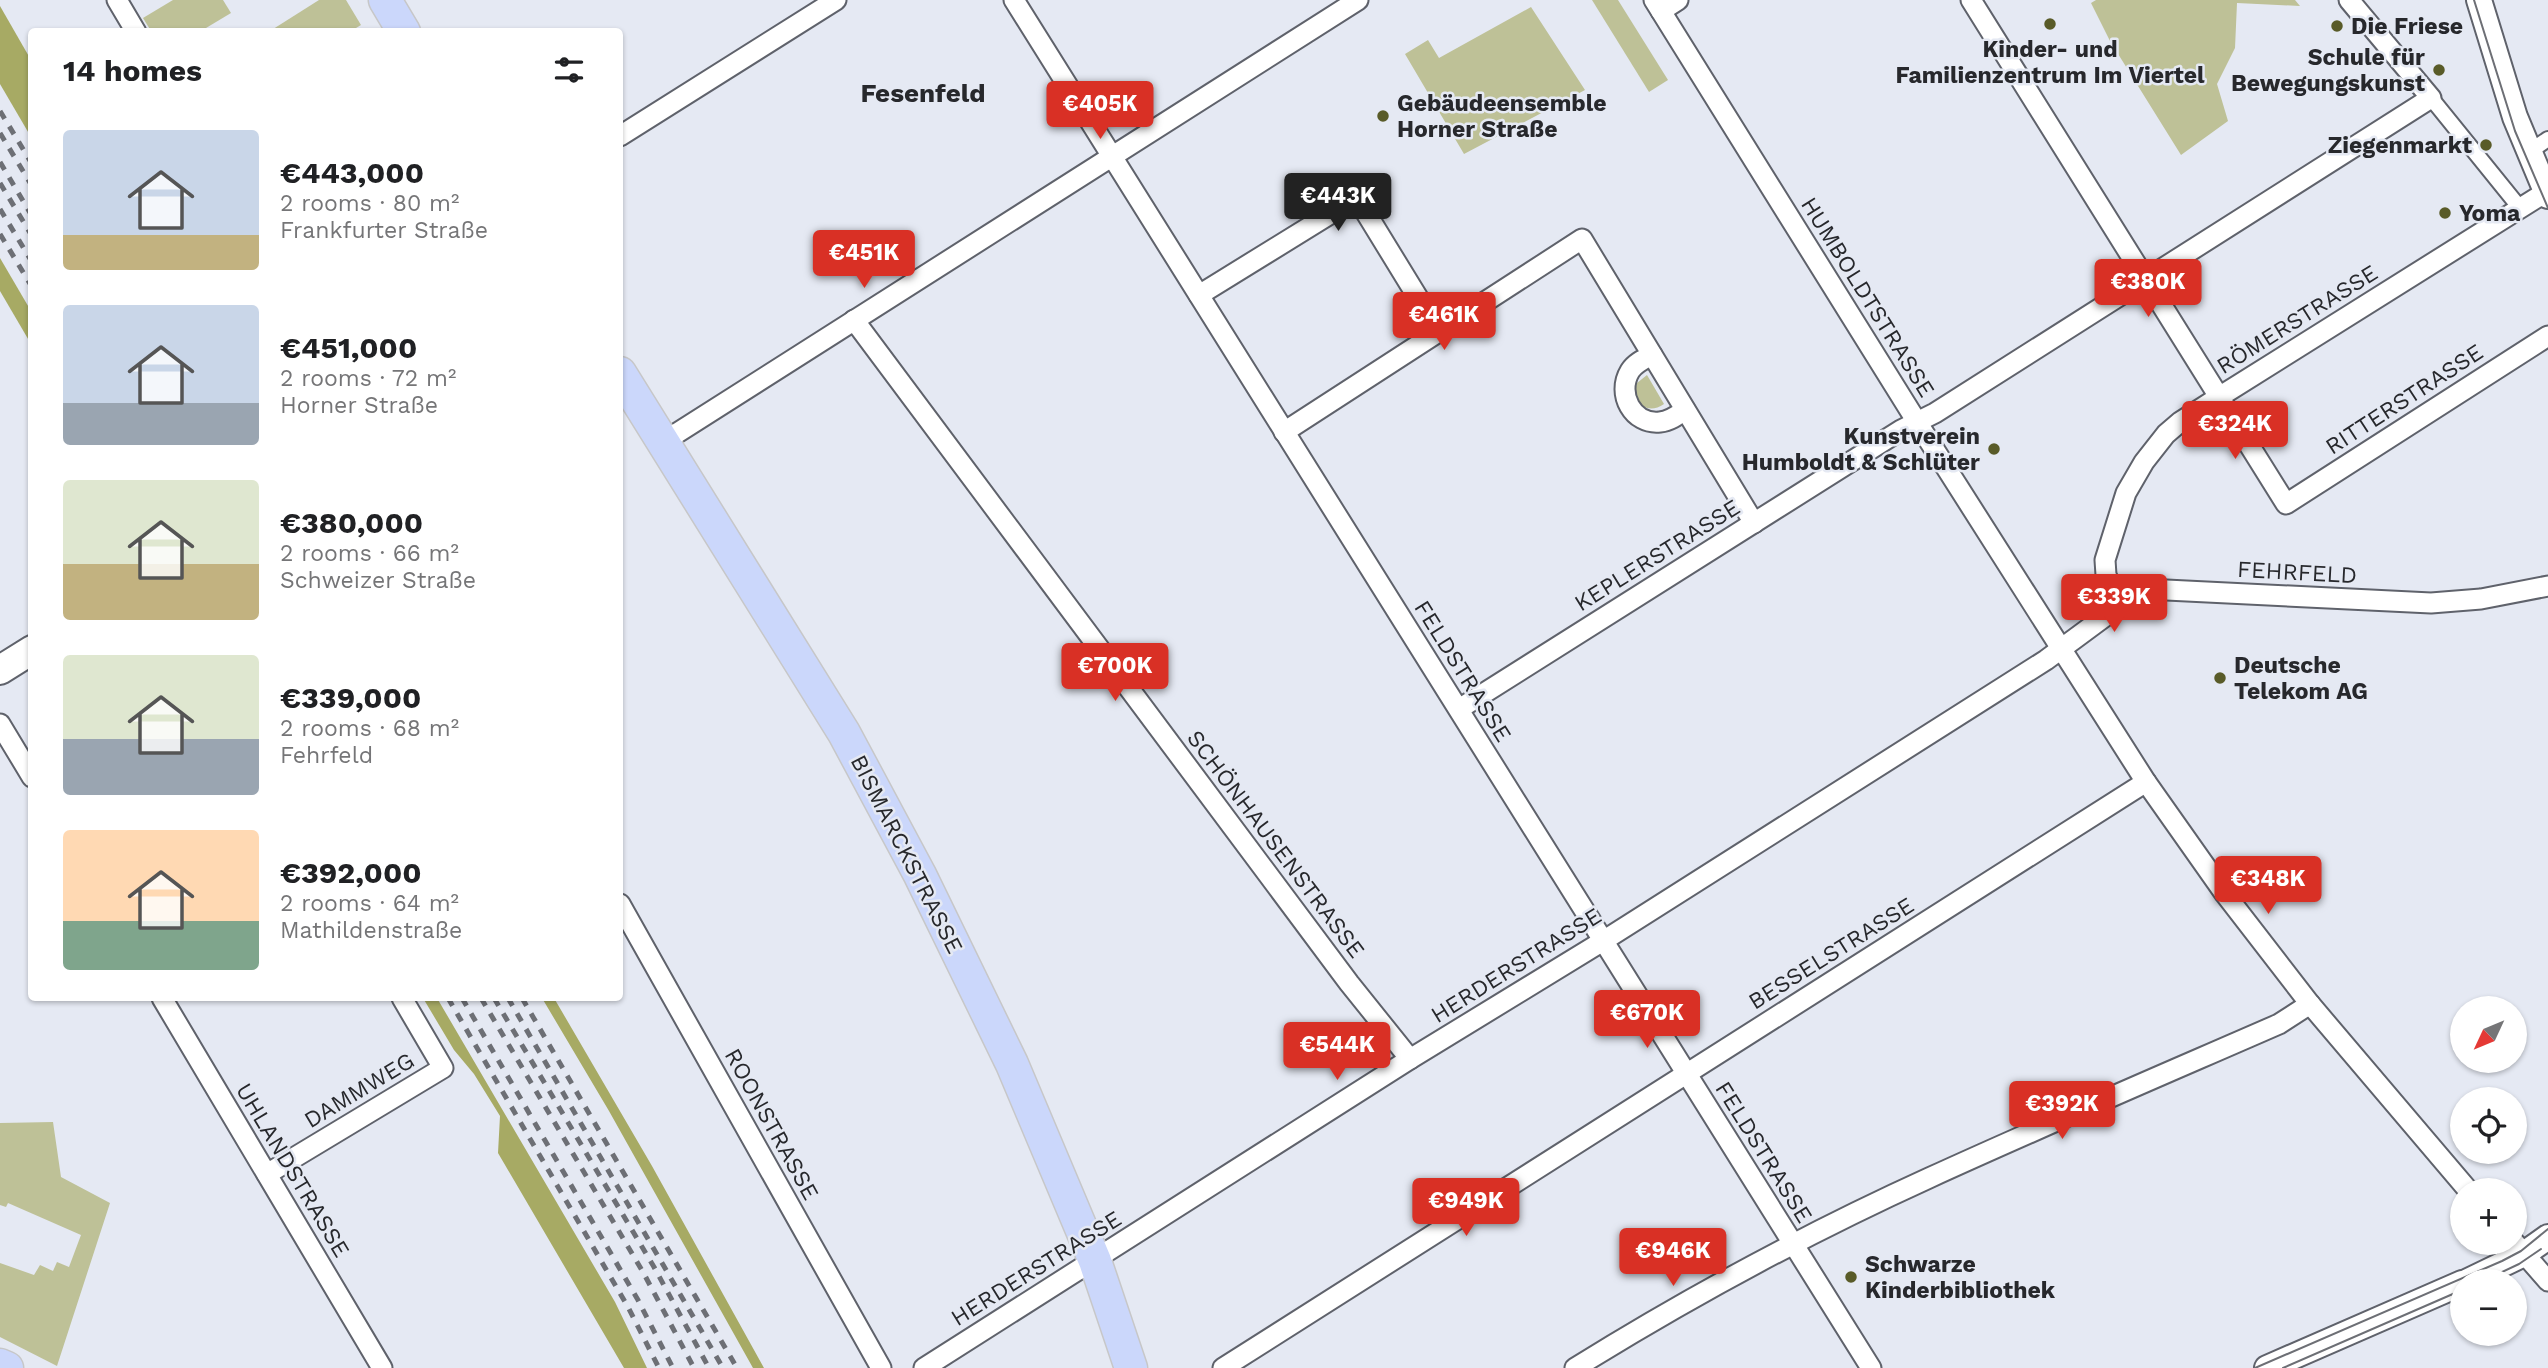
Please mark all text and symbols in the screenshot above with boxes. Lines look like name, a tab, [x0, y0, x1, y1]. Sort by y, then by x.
place label: Die Friese	[2351, 13, 2463, 40]
marker: Kinder- und Familienzentrum Im Viertel	[2042, 16, 2058, 32]
marker: Die Friese	[2329, 18, 2345, 34]
place label: Kinder- und Familienzentrum Im Viertel	[1895, 36, 2205, 89]
place label: Schule für Bewegungskunst	[2231, 44, 2425, 97]
icon: filters	[550, 51, 588, 89]
text: 14 homes	[63, 53, 202, 88]
marker: Schule für Bewegungskunst	[2431, 62, 2447, 78]
district label: Fesenfeld	[860, 78, 986, 108]
pin: €405K	[1051, 82, 1149, 141]
text: €405K	[1062, 90, 1138, 117]
place label: Gebäudeensemble Horner Straße	[1397, 90, 1607, 143]
marker: Gebäudeensemble Horner Straße	[1375, 108, 1391, 124]
place label: Ziegenmarkt	[2328, 132, 2472, 159]
marker: Ziegenmarkt	[2478, 137, 2494, 153]
text: €443,000	[280, 155, 424, 190]
icon: home	[119, 158, 203, 242]
pin: €443K	[1289, 174, 1387, 233]
text: €443K	[1300, 182, 1376, 209]
text: 2 rooms · 80 m²	[280, 190, 459, 217]
street label: HUMBOLDTSTRASSE	[1795, 192, 1940, 402]
place label: Yoma	[2459, 200, 2521, 227]
marker: Yoma	[2437, 205, 2453, 221]
text: Frankfurter Straße	[280, 217, 488, 244]
pin: €451K	[815, 230, 913, 290]
text: €451K	[829, 239, 899, 266]
street label: RÖMERSTRASSE	[2212, 259, 2383, 380]
pin: €380K	[2099, 260, 2197, 319]
text: €380K	[2111, 268, 2185, 295]
pin: €461K	[1395, 292, 1493, 352]
text: €461K	[1409, 301, 1479, 328]
text: €451,000	[280, 330, 417, 365]
icon: home	[119, 333, 203, 417]
street label: RITTERSTRASSE	[2320, 338, 2488, 460]
text: 2 rooms · 72 m²	[280, 365, 456, 392]
text: Horner Straße	[280, 392, 438, 419]
pin: €324K	[2186, 402, 2284, 461]
text: €324K	[2198, 410, 2272, 437]
place label: Kunstverein Humboldt & Schlüter	[1742, 423, 1980, 476]
marker: Kunstverein Humboldt & Schlüter	[1986, 441, 2002, 457]
street label: KEPLERSTRASSE	[1570, 494, 1745, 617]
text: €380,000	[280, 505, 423, 540]
icon: home	[119, 508, 203, 592]
text: 2 rooms · 66 m²	[280, 540, 459, 567]
street label: FEHRFELD	[2236, 556, 2358, 589]
text: Schweizer Straße	[280, 567, 476, 594]
pin: €339K	[2065, 574, 2163, 634]
text: €339K	[2077, 583, 2151, 610]
street label: FELDSTRASSE	[1408, 596, 1517, 747]
pin: €700K	[1066, 644, 1164, 703]
text: €700K	[1077, 652, 1153, 679]
place label: Deutsche Telekom AG	[2234, 652, 2368, 705]
marker: Deutsche Telekom AG	[2212, 670, 2228, 686]
text: €339,000	[280, 680, 421, 715]
icon: home	[119, 683, 203, 767]
text: 2 rooms · 68 m²	[280, 715, 459, 742]
street label: SCHÖNHAUSENSTRASSE	[1181, 725, 1370, 963]
text: Fehrfeld	[280, 742, 373, 769]
street label: BISMARCKSTRASSE	[845, 750, 968, 958]
text: €392,000	[280, 855, 422, 890]
pin: €348K	[2219, 856, 2317, 916]
icon: home	[119, 858, 203, 942]
text: €348K	[2230, 865, 2306, 892]
text: 2 rooms · 64 m²	[280, 890, 459, 917]
street label: BESSELSTRASSE	[1744, 892, 1919, 1015]
street label: HERDERSTRASSE	[1426, 902, 1606, 1029]
text: Mathildenstraße	[280, 917, 462, 944]
pin: €670K	[1598, 990, 1696, 1050]
north arrow	[2450, 996, 2527, 1073]
map controls	[2450, 996, 2527, 1346]
text: €670K	[1610, 999, 1684, 1026]
pin: €544K	[1288, 1023, 1386, 1082]
text: €544K	[1299, 1031, 1375, 1058]
street label: ROONSTRASSE	[719, 1044, 824, 1205]
street label: DAMMWEG	[299, 1047, 419, 1134]
street label: FELDSTRASSE	[1709, 1077, 1818, 1228]
street label: UHLANDSTRASSE	[230, 1078, 355, 1262]
pin: €392K	[2013, 1082, 2111, 1141]
button: locate	[2450, 1087, 2527, 1164]
text: €392K	[2025, 1090, 2099, 1117]
pin: €949K	[1417, 1178, 1515, 1238]
button: +	[2450, 1178, 2527, 1255]
text: €949K	[1428, 1187, 1504, 1214]
street label: HERDERSTRASSE	[946, 1205, 1126, 1332]
pin: €946K	[1624, 1228, 1722, 1288]
text: €946K	[1635, 1237, 1711, 1264]
place label: Schwarze Kinderbibliothek	[1865, 1251, 2056, 1304]
marker: Schwarze Kinderbibliothek	[1843, 1269, 1859, 1285]
button: −	[2450, 1269, 2527, 1346]

